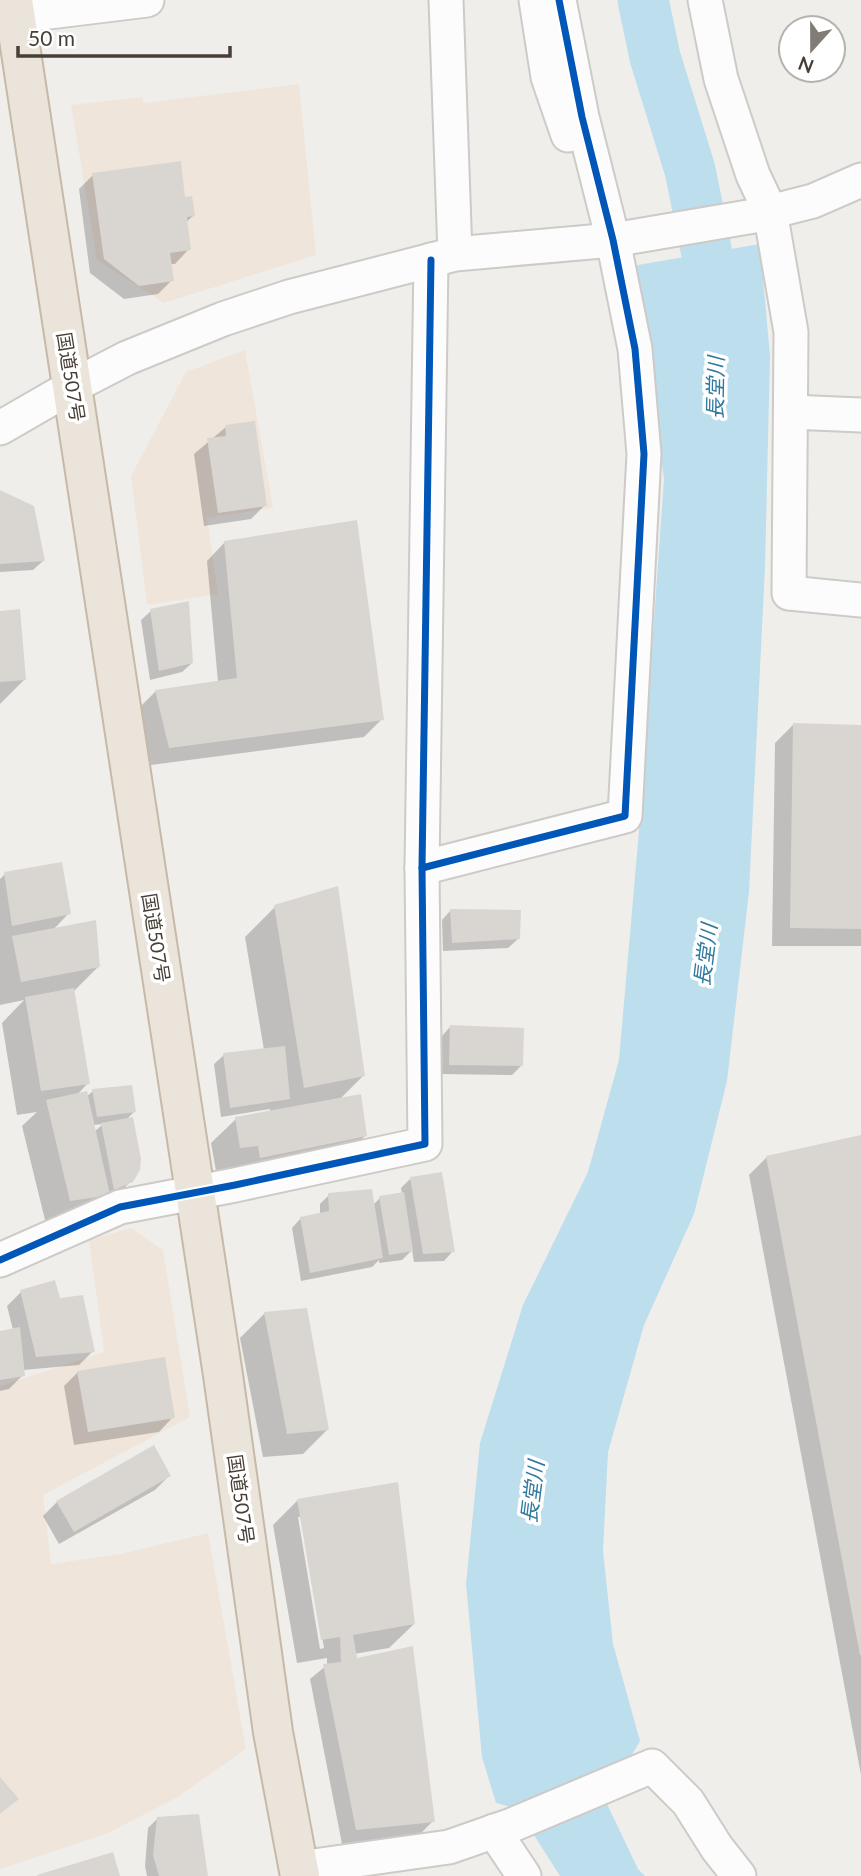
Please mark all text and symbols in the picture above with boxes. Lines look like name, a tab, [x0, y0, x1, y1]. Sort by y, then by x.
scale bar	[18, 14, 229, 58]
north arrow	[777, 14, 847, 84]
text: 50 m	[28, 25, 75, 50]
text: N	[795, 52, 817, 79]
street label: 国道507号	[53, 331, 90, 423]
water label: 長堂川	[701, 354, 728, 420]
street label: 国道507号	[138, 892, 175, 984]
water label: 長堂川	[688, 920, 721, 988]
street label: 国道507号	[224, 1453, 259, 1545]
water label: 長堂川	[515, 1457, 548, 1525]

